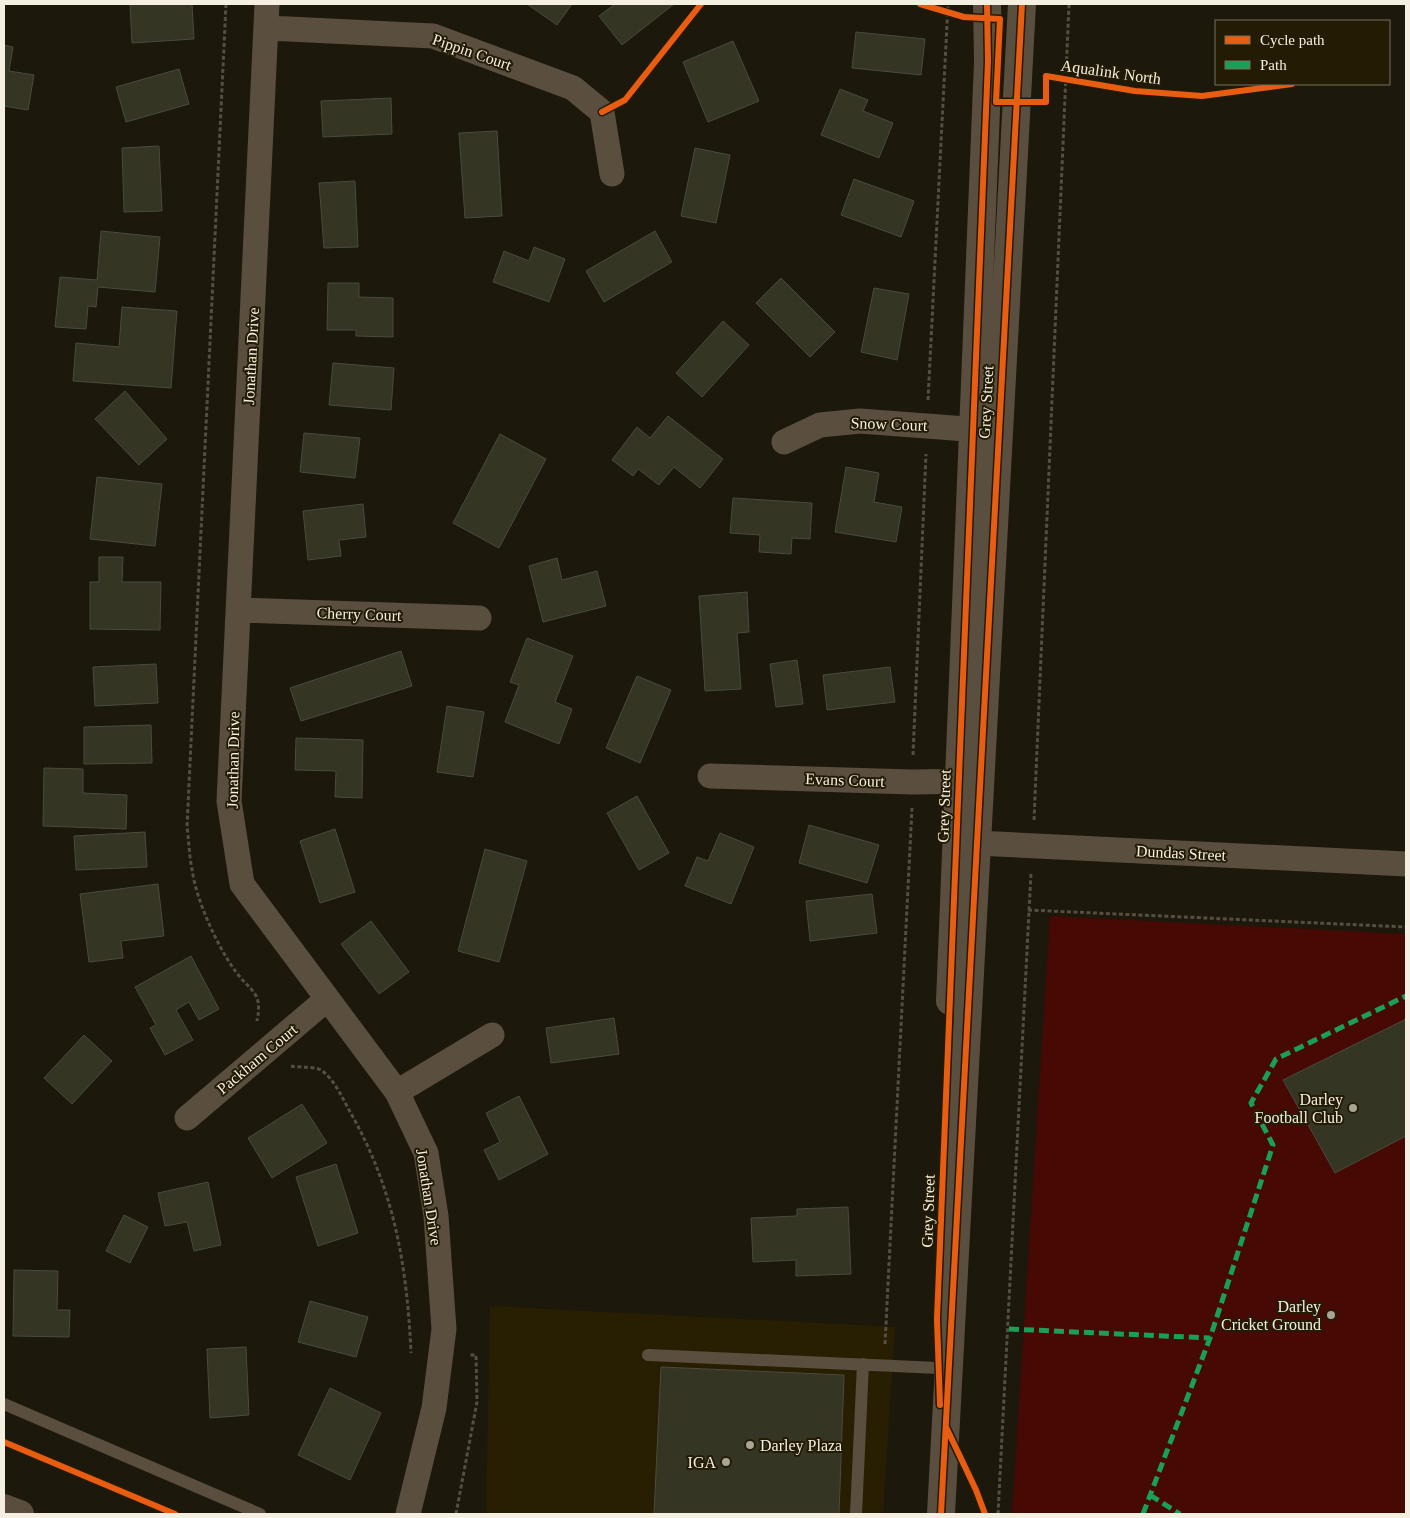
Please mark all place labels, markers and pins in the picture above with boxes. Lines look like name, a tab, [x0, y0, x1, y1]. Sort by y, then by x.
place label: Darley Football Club	[1255, 1091, 1343, 1126]
marker: Darley Football Club	[1347, 1102, 1359, 1114]
place label: Darley Cricket Ground	[1221, 1298, 1321, 1333]
marker: Darley Cricket Ground	[1325, 1309, 1337, 1321]
place label: Darley Plaza	[760, 1437, 842, 1455]
marker: Darley Plaza	[744, 1439, 756, 1451]
place label: IGA	[688, 1454, 716, 1471]
marker: IGA	[720, 1456, 732, 1468]

